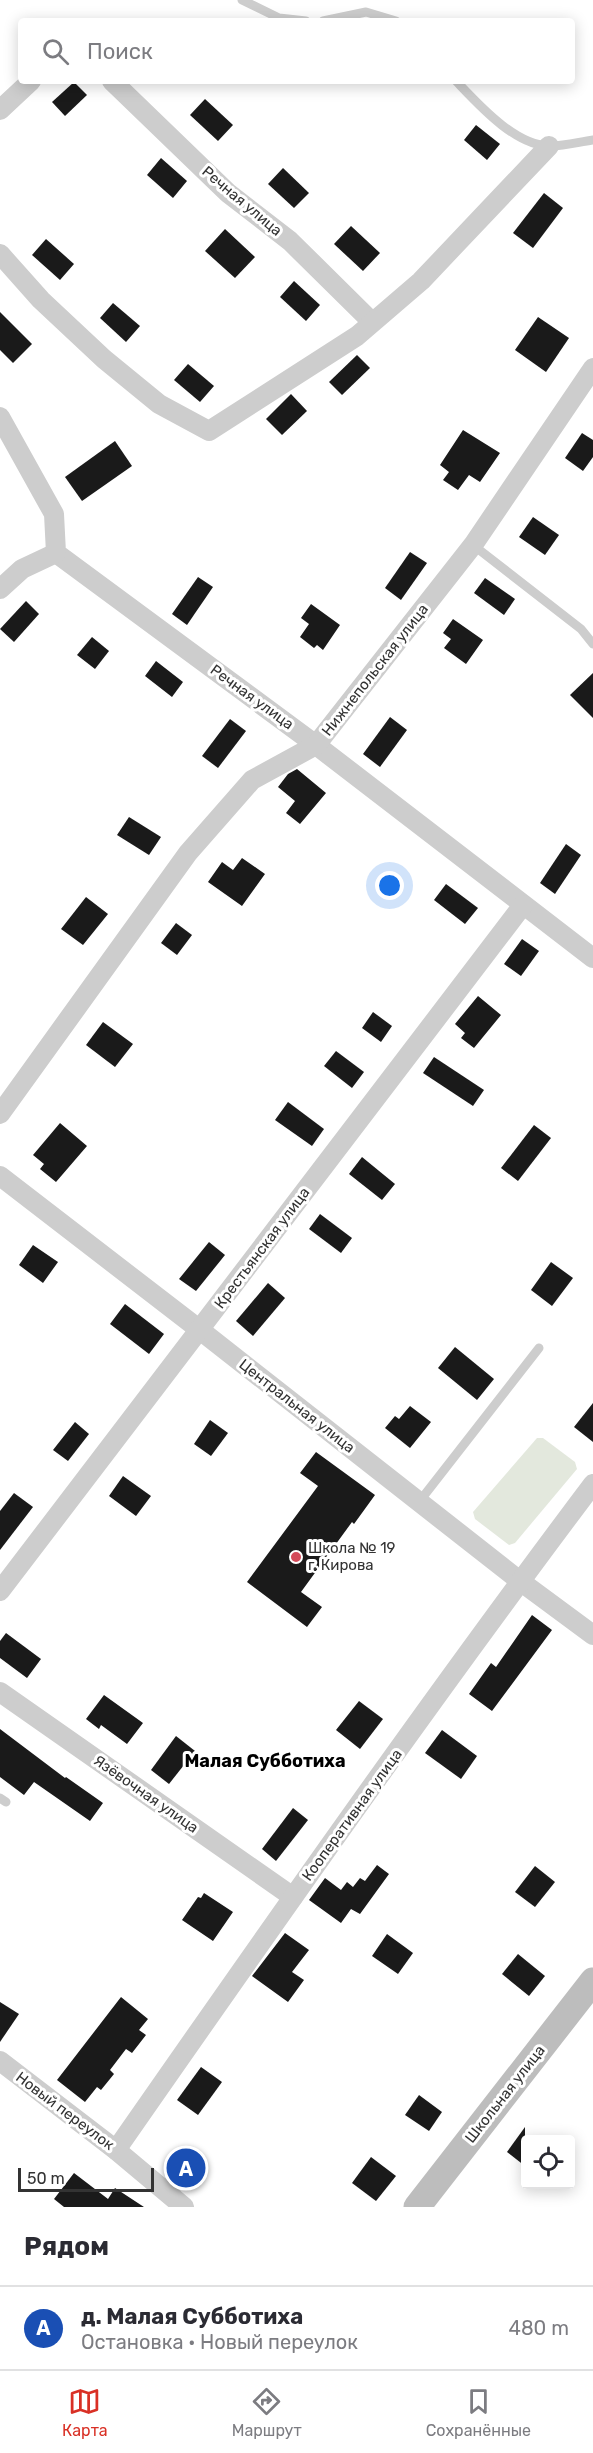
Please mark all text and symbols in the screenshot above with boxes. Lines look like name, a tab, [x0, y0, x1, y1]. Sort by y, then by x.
search box	[18, 18, 575, 84]
icon: search	[39, 35, 72, 68]
text: Поиск	[87, 38, 153, 65]
street label: Речная улица	[198, 162, 286, 240]
street label: Нижнепольская улица	[318, 600, 432, 740]
street label: Речная улица	[207, 661, 297, 733]
your location	[375, 871, 404, 900]
street label: Крестьянская улица	[210, 1184, 314, 1312]
street label: Центральная улица	[236, 1355, 358, 1457]
place label: Школа № 19 г. Кирова	[308, 1539, 396, 1574]
marker: Школа № 19 г. Кирова	[289, 1550, 303, 1564]
street label: Кооперативная улица	[298, 1746, 406, 1884]
district label: Малая Субботиха	[184, 1750, 346, 1772]
street label: Язёвочная улица	[90, 1751, 202, 1837]
street label: Школьная улица	[461, 2042, 549, 2146]
street label: Новый переулок	[12, 2068, 118, 2154]
map controls	[521, 2135, 575, 2189]
button: locate	[521, 2135, 575, 2189]
pin: A	[166, 2146, 206, 2190]
scale bar	[18, 2165, 154, 2192]
text: 50 m	[27, 2169, 65, 2188]
text: Рядом	[24, 2231, 109, 2262]
text: д. Малая Субботиха	[81, 2303, 303, 2330]
text: A	[36, 2316, 51, 2340]
text: 480 m	[508, 2316, 569, 2340]
text: Остановка · Новый переулок	[81, 2330, 358, 2354]
tab: Карта	[62, 2385, 108, 2440]
tab: Маршрут	[232, 2385, 302, 2440]
tab: Сохранённые	[426, 2385, 531, 2440]

